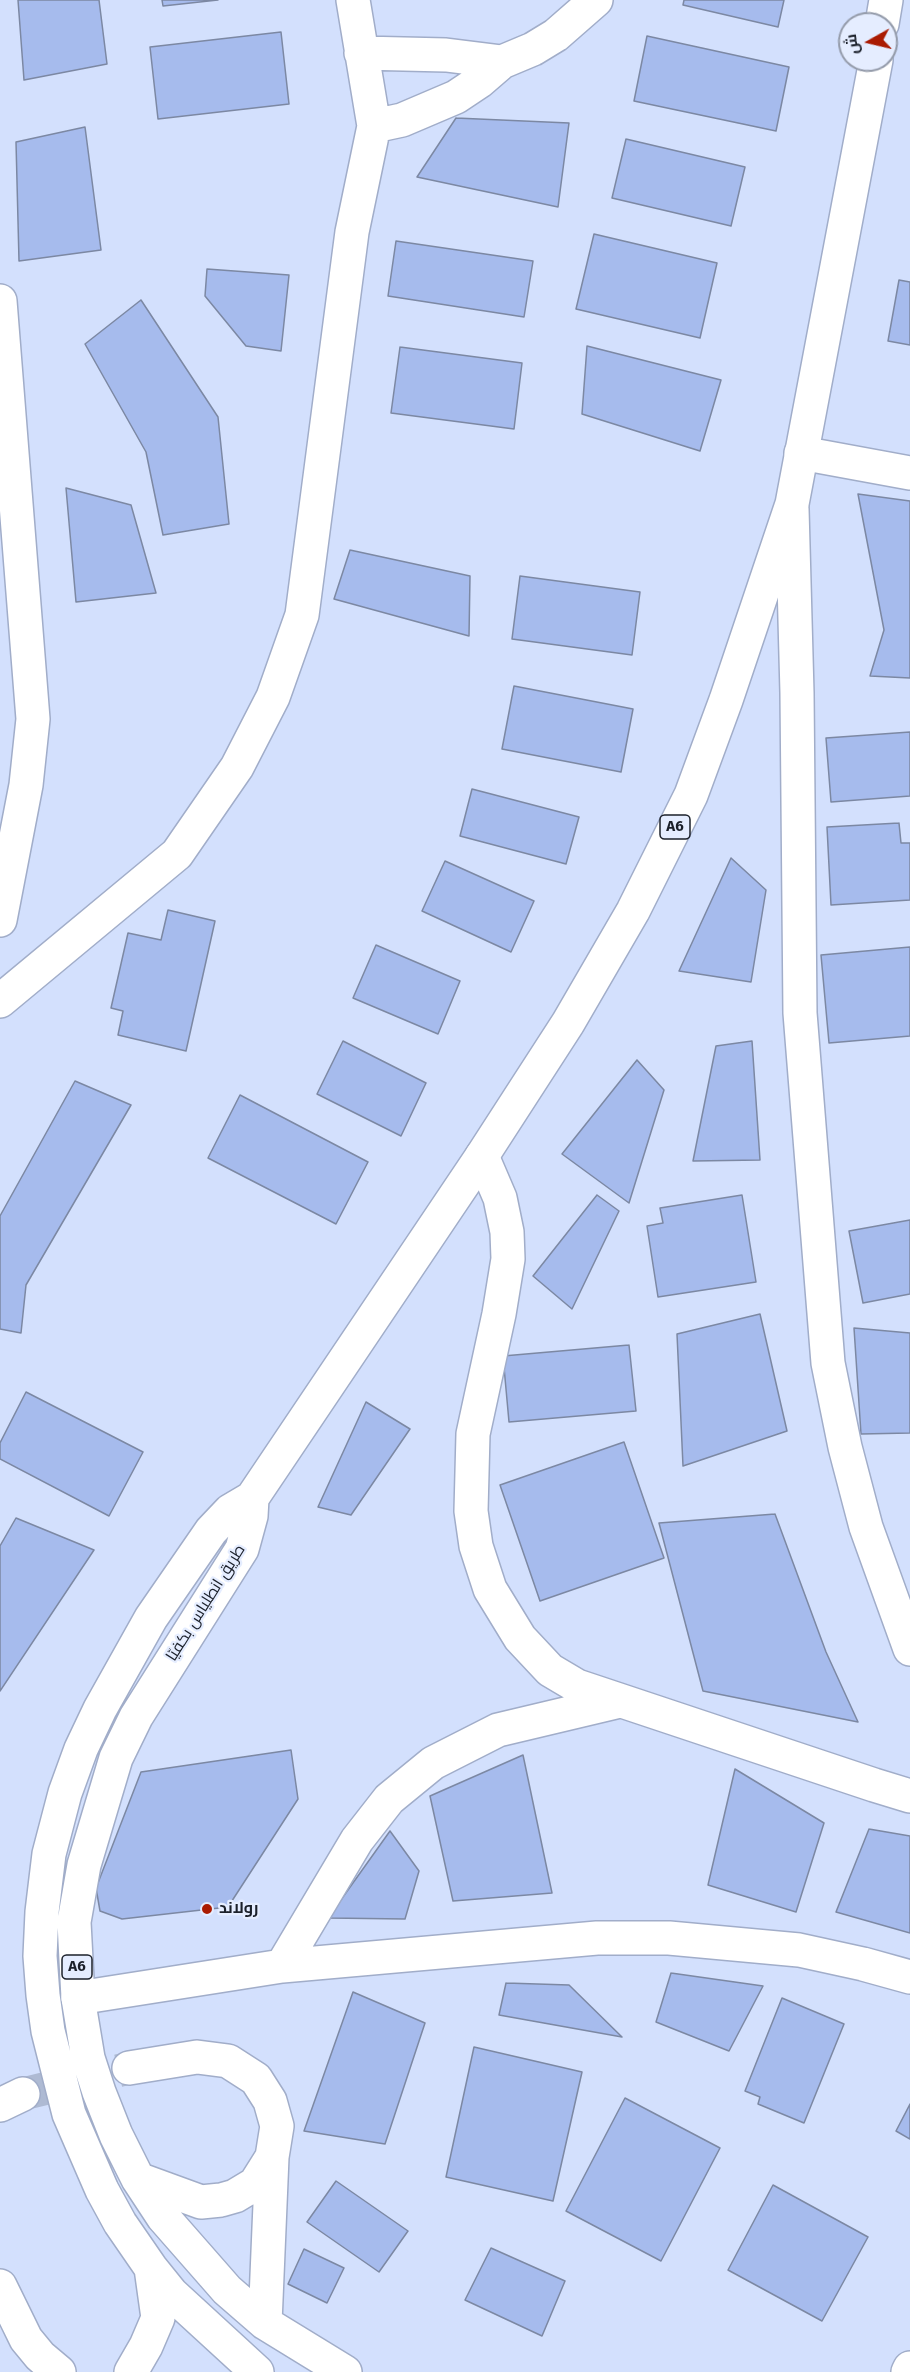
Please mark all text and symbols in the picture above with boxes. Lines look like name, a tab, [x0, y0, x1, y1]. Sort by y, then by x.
north arrow	[838, 12, 898, 72]
text: ش	[841, 33, 862, 56]
road number: A6	[660, 815, 690, 839]
street label: طريق انطلياس بكفيّا	[162, 1541, 250, 1665]
place label: رولاند	[219, 1899, 258, 1919]
marker: رولاند	[200, 1902, 214, 1916]
road number: A6	[62, 1955, 92, 1979]

